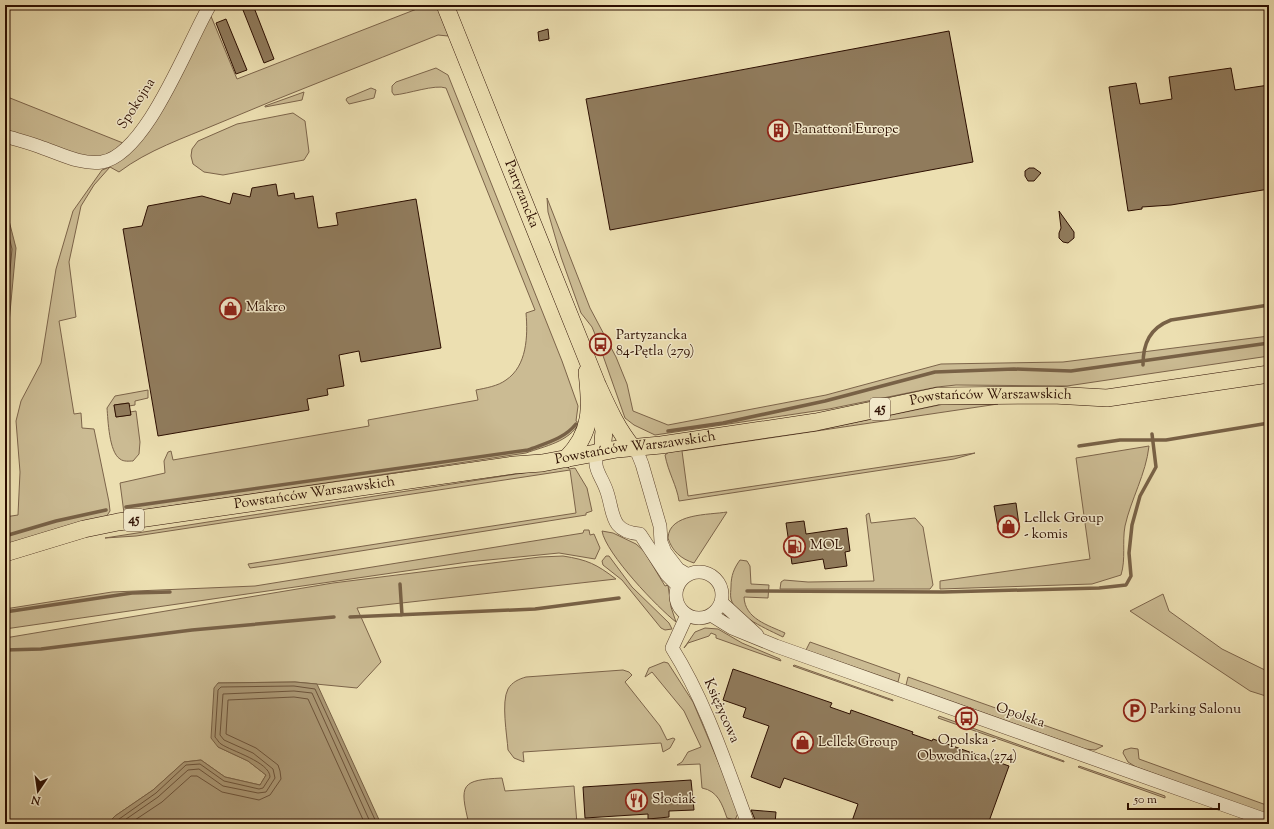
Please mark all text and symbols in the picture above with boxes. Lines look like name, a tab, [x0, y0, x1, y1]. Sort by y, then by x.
street label: Spokojna	[113, 74, 161, 133]
building icon: Panattoni Europe	[766, 117, 792, 143]
place label: Panattoni Europe	[794, 120, 899, 140]
street label: Partyzancka	[498, 158, 544, 232]
shop icon: Makro	[218, 295, 244, 321]
place label: Makro	[246, 298, 286, 318]
place label: Partyzancka 84-Pętla (279)	[616, 326, 694, 362]
bus stop icon: Partyzancka 84-Pętla (279)	[587, 331, 613, 357]
street label: Powstańców Warszawskich	[908, 385, 1072, 412]
road number: 45	[870, 398, 890, 420]
street label: Powstańców Warszawskich	[553, 427, 717, 470]
street label: Powstańców Warszawskich	[233, 472, 396, 515]
road number: 45	[124, 509, 144, 531]
place label: Lellek Group - komis	[1024, 509, 1104, 545]
shop icon: Lellek Group - komis	[996, 514, 1022, 540]
fuel station icon: MOL	[781, 533, 807, 559]
place label: MOL	[810, 536, 844, 556]
street label: Księżycowa	[698, 676, 744, 747]
parking icon: Parking Salonu	[1122, 697, 1148, 723]
street label: Opolska	[993, 698, 1048, 734]
place label: Parking Salonu	[1150, 700, 1241, 720]
bus stop icon: Opolska - Obwodnica (274)	[954, 706, 980, 732]
shop icon: Lellek Group	[789, 730, 815, 756]
place label: Opolska - Obwodnica (274)	[917, 731, 1017, 767]
place label: Lellek Group	[818, 733, 898, 753]
north arrow	[18, 771, 58, 811]
scale bar	[1128, 785, 1219, 811]
restaurant icon: Słociak	[623, 787, 649, 813]
place label: Słociak	[652, 790, 697, 810]
text: N	[30, 791, 43, 809]
text: 50 m	[1133, 791, 1157, 809]

